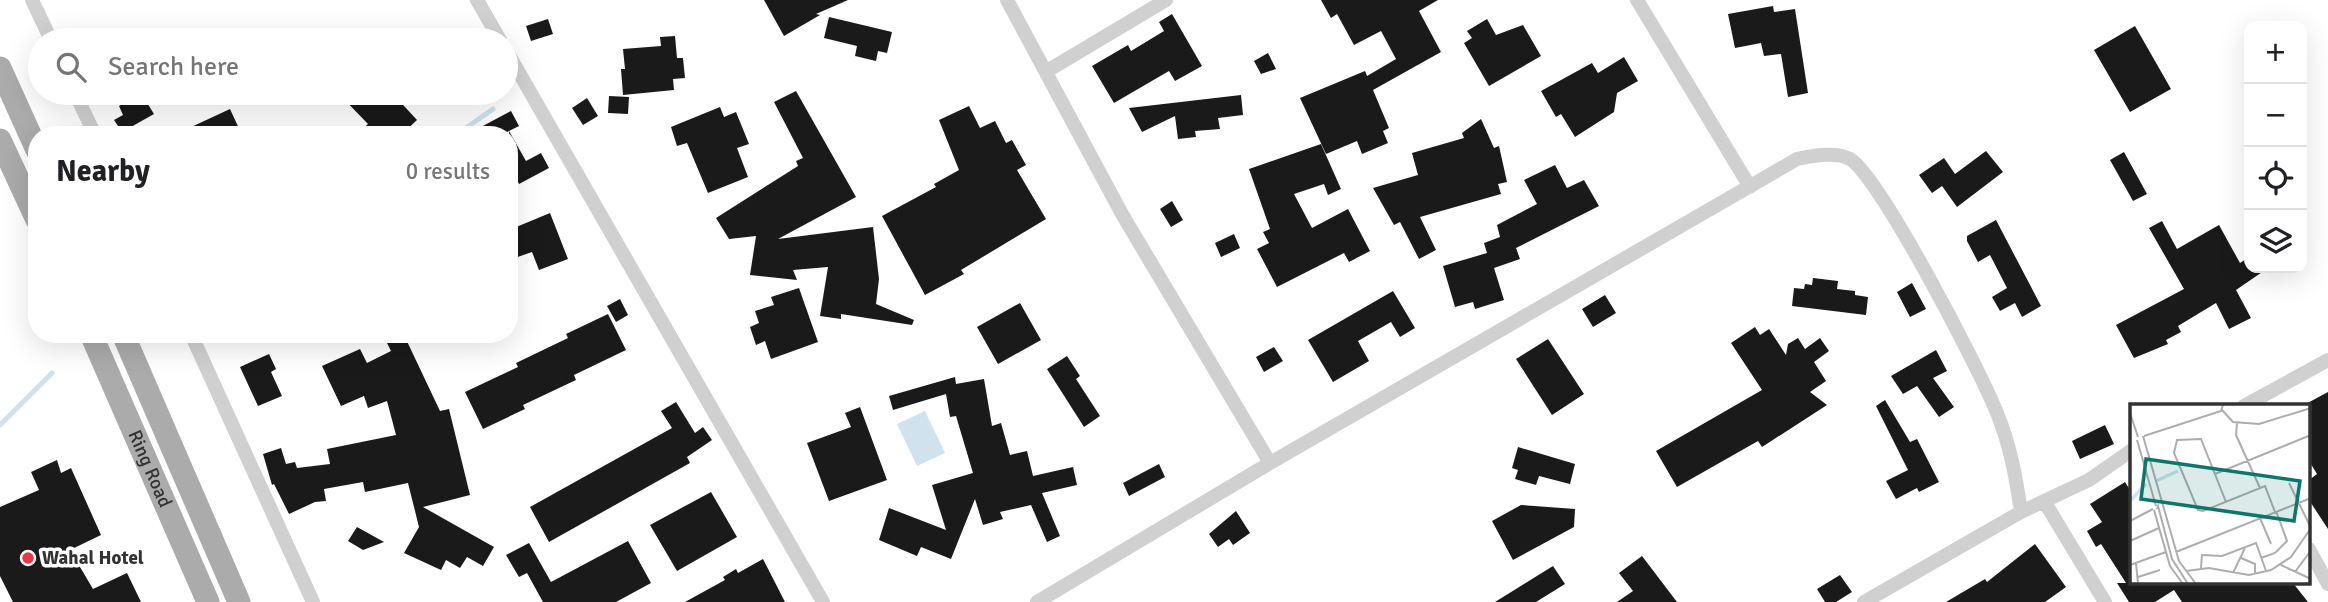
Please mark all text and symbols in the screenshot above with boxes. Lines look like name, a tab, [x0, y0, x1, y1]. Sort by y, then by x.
map controls	[2244, 21, 2307, 273]
button: +	[2244, 21, 2307, 84]
search box	[28, 28, 518, 105]
icon: search	[52, 48, 90, 86]
text: Search here	[108, 51, 239, 83]
button: −	[2244, 84, 2307, 147]
button: locate	[2244, 147, 2307, 210]
text: Nearby	[56, 153, 150, 190]
text: 0 results	[406, 157, 490, 186]
button: layers	[2244, 210, 2307, 273]
inset map	[2130, 404, 2310, 584]
street label: Ring Road	[122, 426, 177, 511]
place label: Wahal Hotel	[42, 546, 144, 570]
marker: Wahal Hotel	[20, 550, 36, 566]

